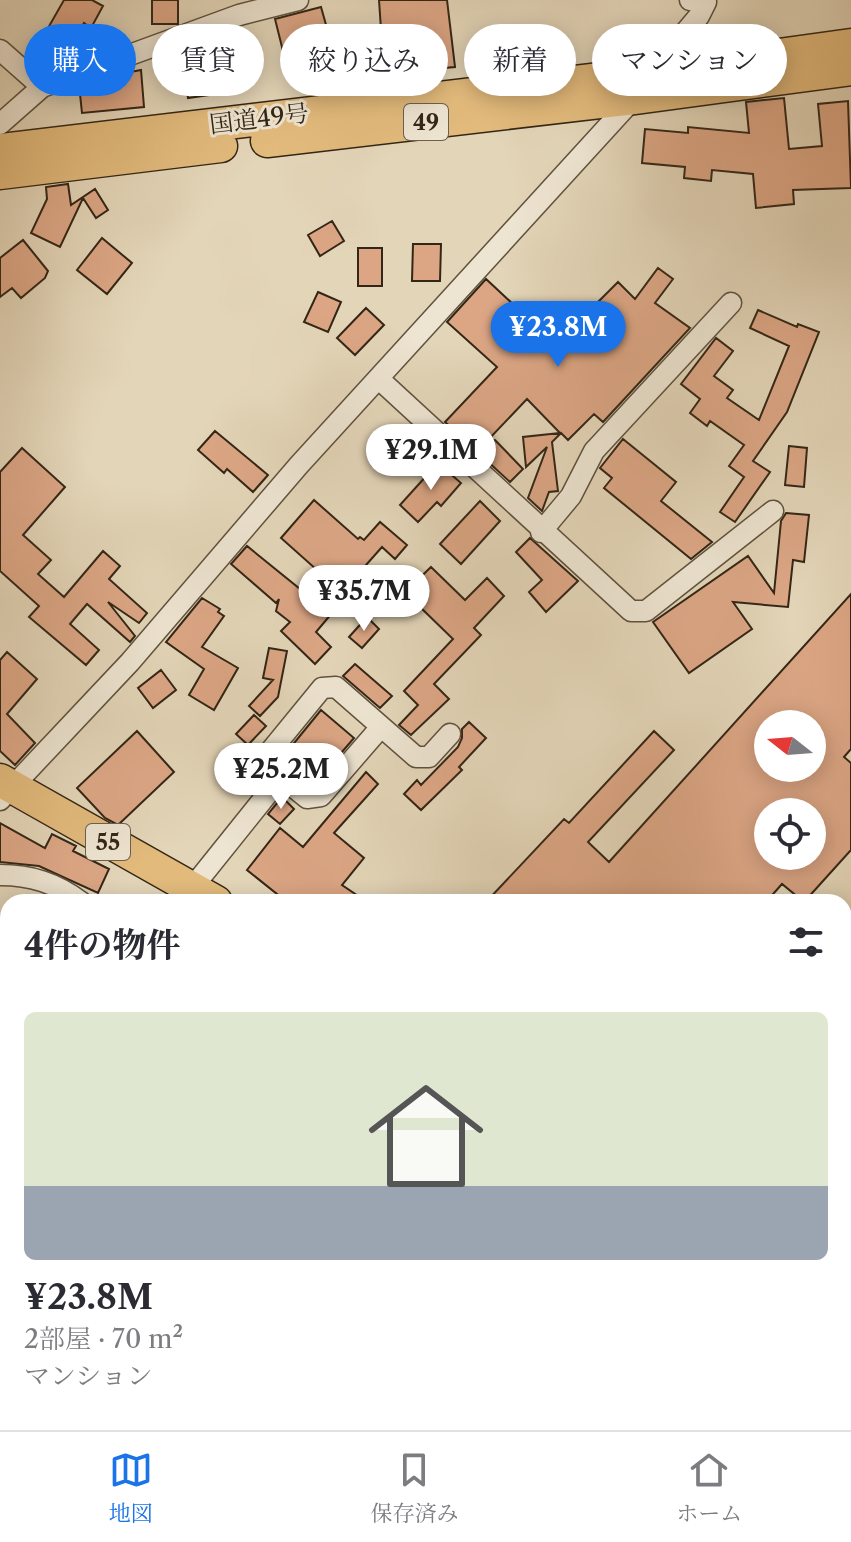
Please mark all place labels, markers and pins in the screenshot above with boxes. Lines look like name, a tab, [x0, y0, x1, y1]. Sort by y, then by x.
pin: ¥23.8M	[493, 301, 623, 369]
pin: ¥29.1M	[366, 424, 496, 492]
pin: ¥35.7M	[299, 565, 429, 633]
pin: ¥25.2M	[216, 743, 346, 811]

